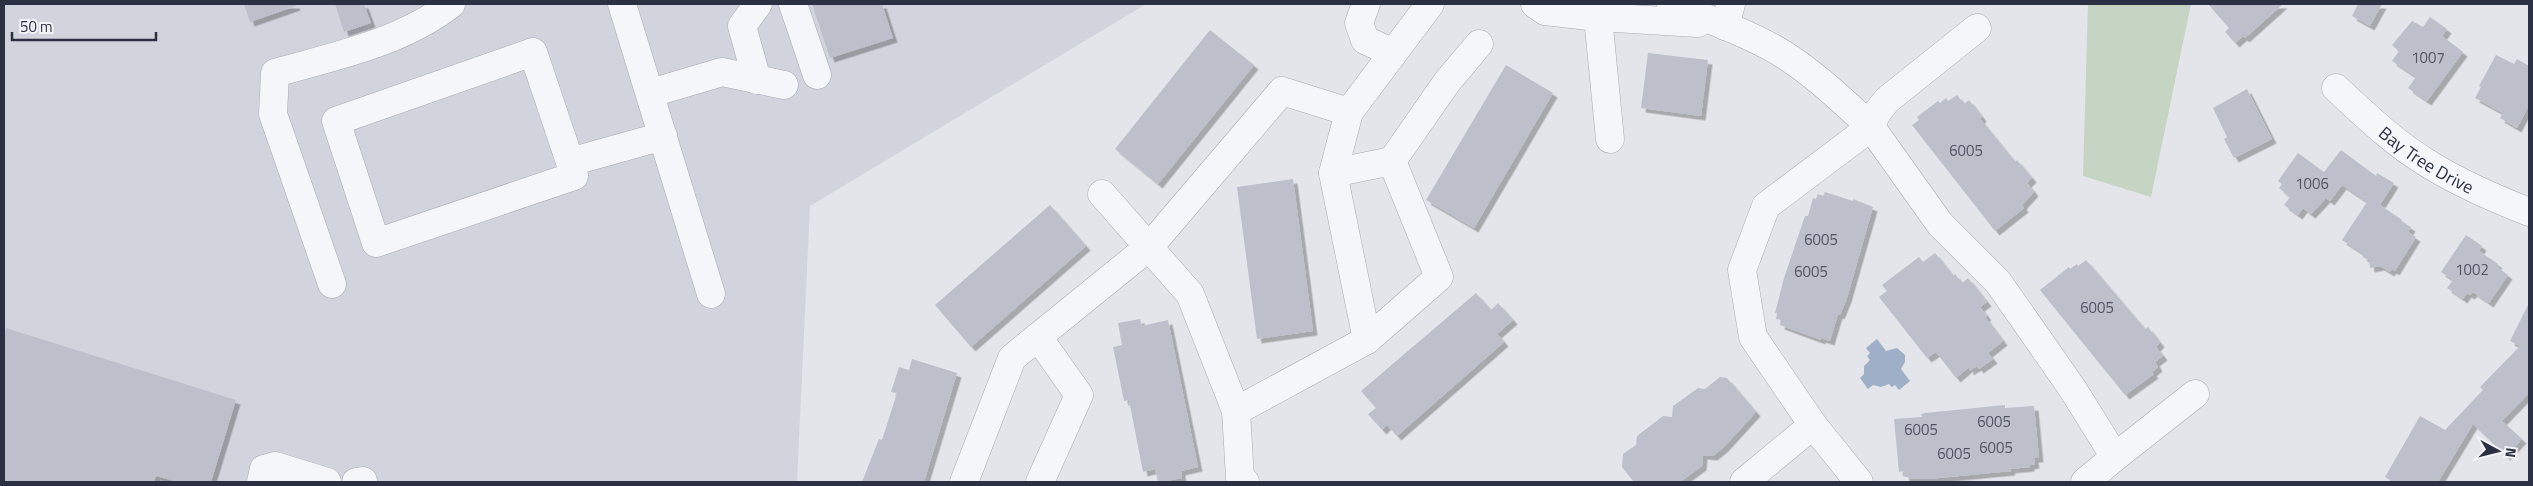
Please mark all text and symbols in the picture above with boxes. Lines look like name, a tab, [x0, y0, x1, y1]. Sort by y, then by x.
scale bar	[12, 10, 156, 42]
text: 50 m	[20, 15, 53, 38]
house number: 1007	[2411, 46, 2445, 69]
street label: Bay Tree Drive	[2373, 119, 2479, 200]
house number: 6005	[1949, 139, 1983, 162]
house number: 1006	[2295, 172, 2329, 195]
house number: 6005	[1804, 228, 1838, 251]
house number: 1002	[2455, 258, 2489, 281]
house number: 6005	[1794, 260, 1828, 283]
house number: 6005	[2080, 296, 2114, 319]
house number: 6005	[1977, 410, 2011, 433]
house number: 6005	[1904, 418, 1938, 441]
north arrow	[2473, 426, 2523, 476]
house number: 6005	[1979, 436, 2013, 459]
house number: 6005	[1937, 442, 1971, 465]
text: N	[2500, 447, 2522, 459]

